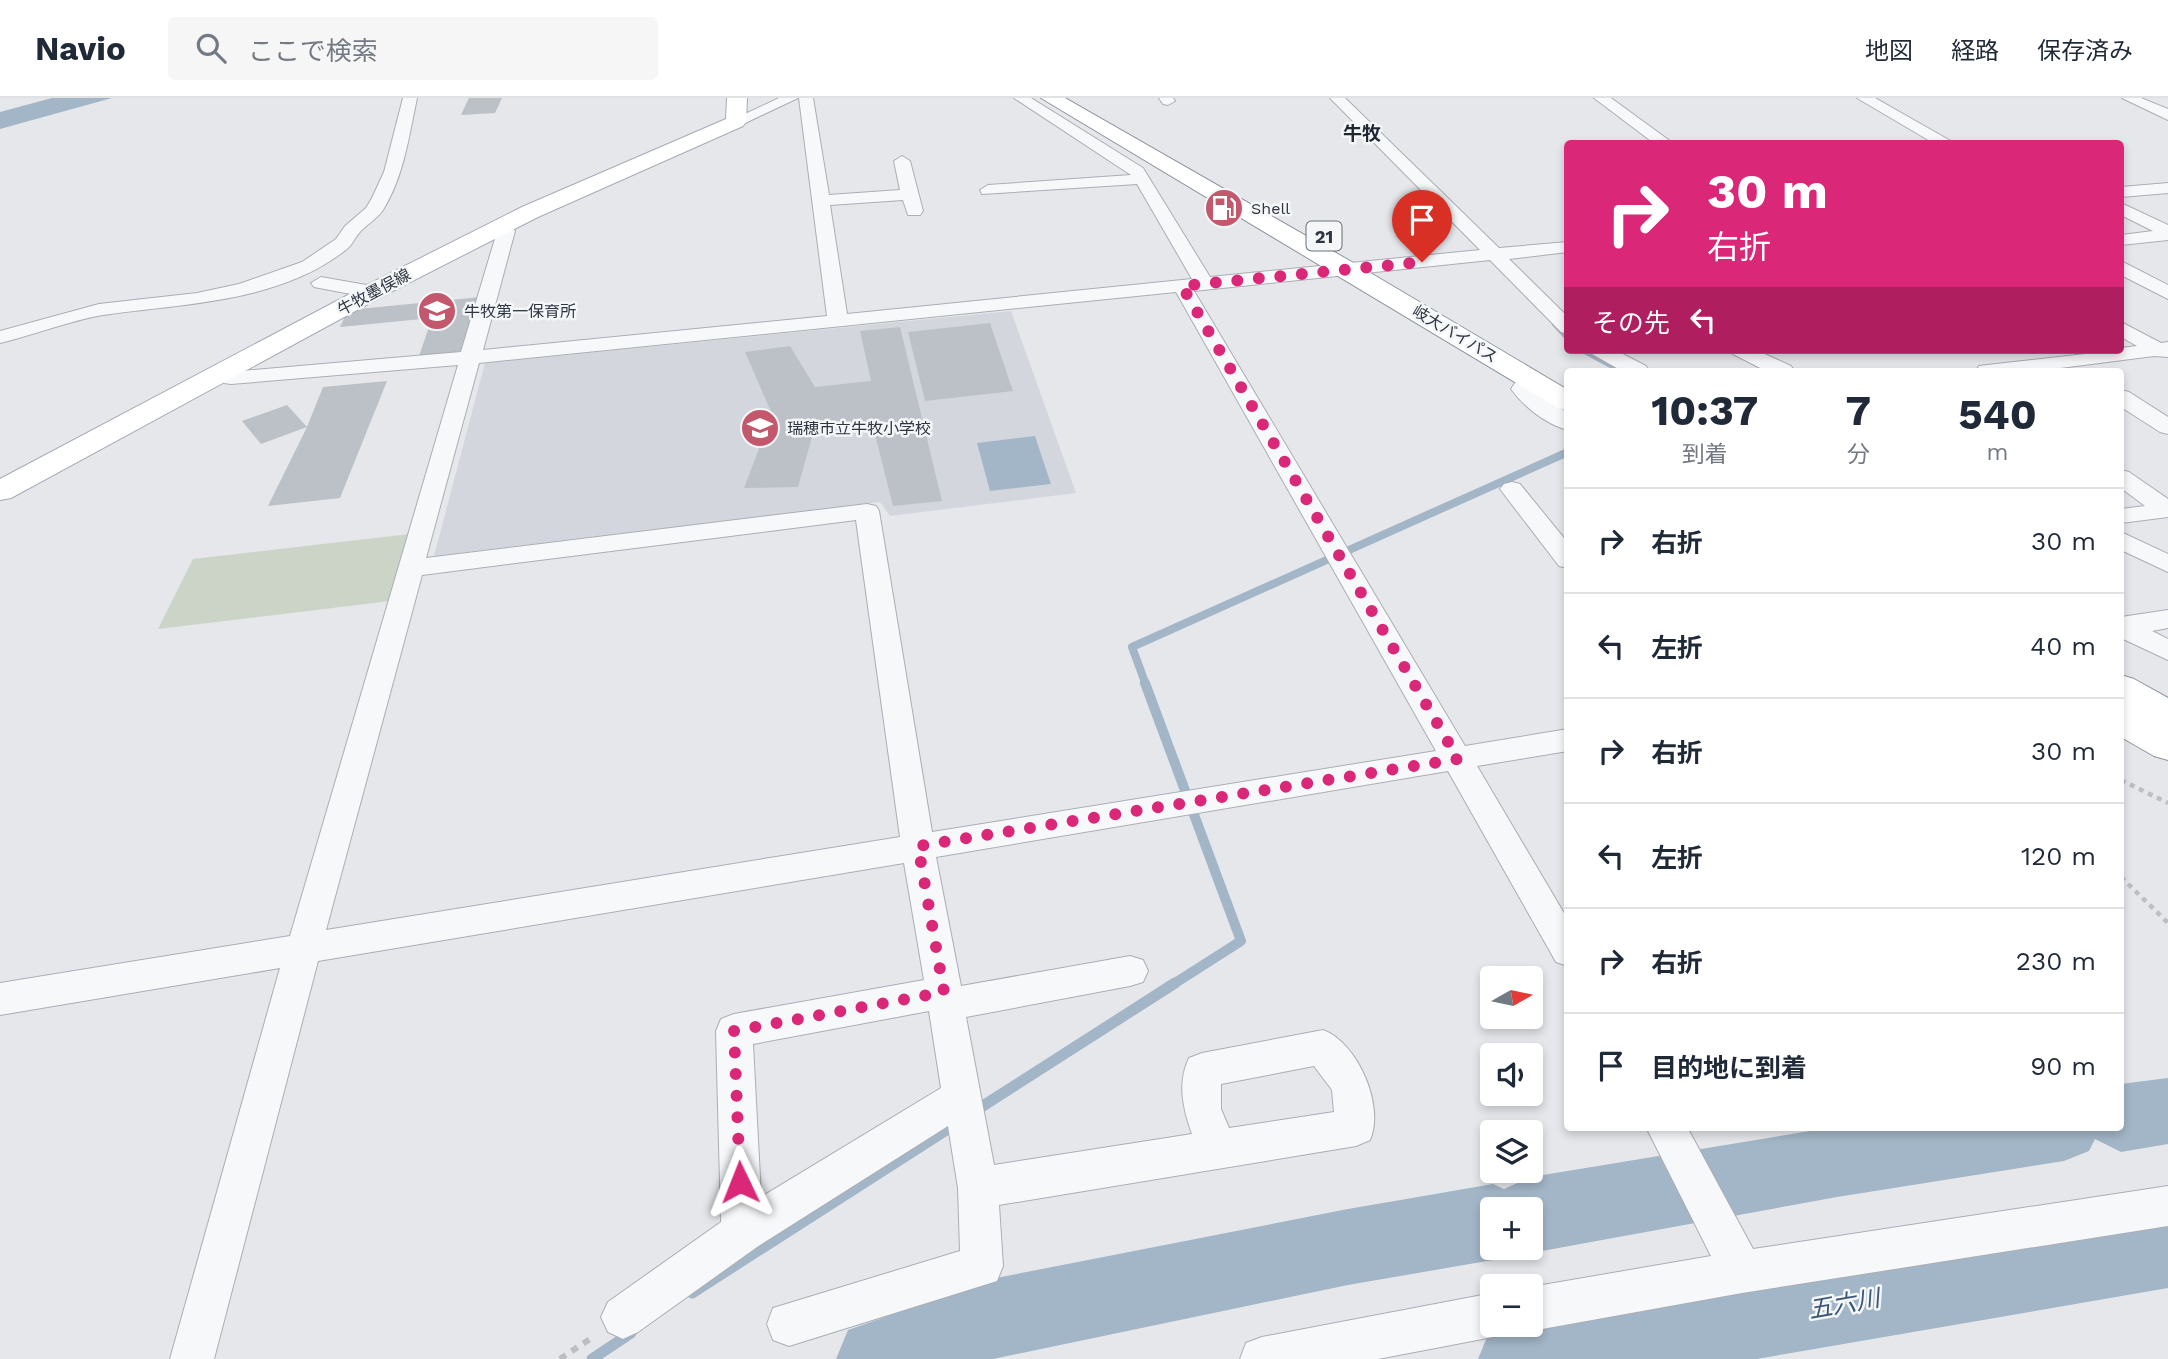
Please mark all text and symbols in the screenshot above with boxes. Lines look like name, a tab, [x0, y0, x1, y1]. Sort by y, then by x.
search box	[168, 17, 658, 80]
text: Navio	[35, 29, 126, 68]
icon: search	[192, 29, 230, 67]
text: ここで検索	[248, 36, 378, 66]
text: 地図	[1865, 37, 1913, 65]
text: 経路	[1951, 37, 1999, 65]
text: 保存済み	[2037, 37, 2133, 65]
district label: 牛牧	[1343, 122, 1381, 145]
text: 30 m	[1707, 162, 1828, 220]
icon: right	[1592, 168, 1683, 259]
fuel station icon: Shell	[1203, 187, 1245, 229]
pin	[1392, 190, 1452, 262]
place label: Shell	[1251, 199, 1290, 218]
icon: arrive	[1403, 201, 1441, 239]
road number: 21	[1306, 222, 1342, 251]
text: 右折	[1707, 228, 1771, 266]
street label: 牛牧墨俣線	[334, 265, 414, 319]
school or university icon: 牛牧第一保育所	[416, 290, 458, 332]
street label: 岐大バイパス	[1409, 301, 1501, 367]
icon: left	[1684, 301, 1722, 339]
place label: 牛牧第一保育所	[464, 302, 576, 321]
text: その先	[1592, 308, 1670, 338]
text: 10:37	[1651, 386, 1758, 435]
text: 7	[1845, 386, 1871, 435]
text: 540	[1958, 390, 2037, 439]
school or university icon: 瑞穂市立牛牧小学校	[739, 407, 781, 449]
place label: 瑞穂市立牛牧小学校	[787, 419, 931, 438]
text: m	[1987, 439, 2008, 466]
text: 到着	[1682, 441, 1728, 468]
text: 分	[1847, 441, 1870, 468]
icon: right	[1592, 522, 1630, 560]
text: 30 m	[2031, 526, 2096, 556]
text: 右折	[1651, 528, 1703, 558]
icon: left	[1592, 627, 1630, 665]
text: 40 m	[2030, 631, 2096, 661]
text: 左折	[1651, 633, 1703, 663]
icon: right	[1592, 732, 1630, 770]
text: 30 m	[2031, 736, 2096, 766]
text: 右折	[1651, 738, 1703, 768]
icon: left	[1592, 837, 1630, 875]
text: 120 m	[2021, 841, 2096, 871]
text: 左折	[1651, 843, 1703, 873]
icon: right	[1592, 942, 1630, 980]
text: 230 m	[2016, 946, 2096, 976]
text: 右折	[1651, 948, 1703, 978]
north arrow	[1480, 966, 1544, 1029]
map controls	[1480, 966, 1543, 1337]
button: sound	[1480, 1043, 1543, 1106]
icon: arrive	[1592, 1047, 1630, 1085]
text: 90 m	[2030, 1051, 2096, 1081]
text: 目的地に到着	[1651, 1053, 1807, 1083]
button: layers	[1480, 1120, 1543, 1183]
position arrow	[703, 1145, 777, 1219]
button: +	[1480, 1197, 1543, 1260]
button: −	[1480, 1274, 1543, 1337]
water label: 五六川	[1806, 1283, 1885, 1324]

